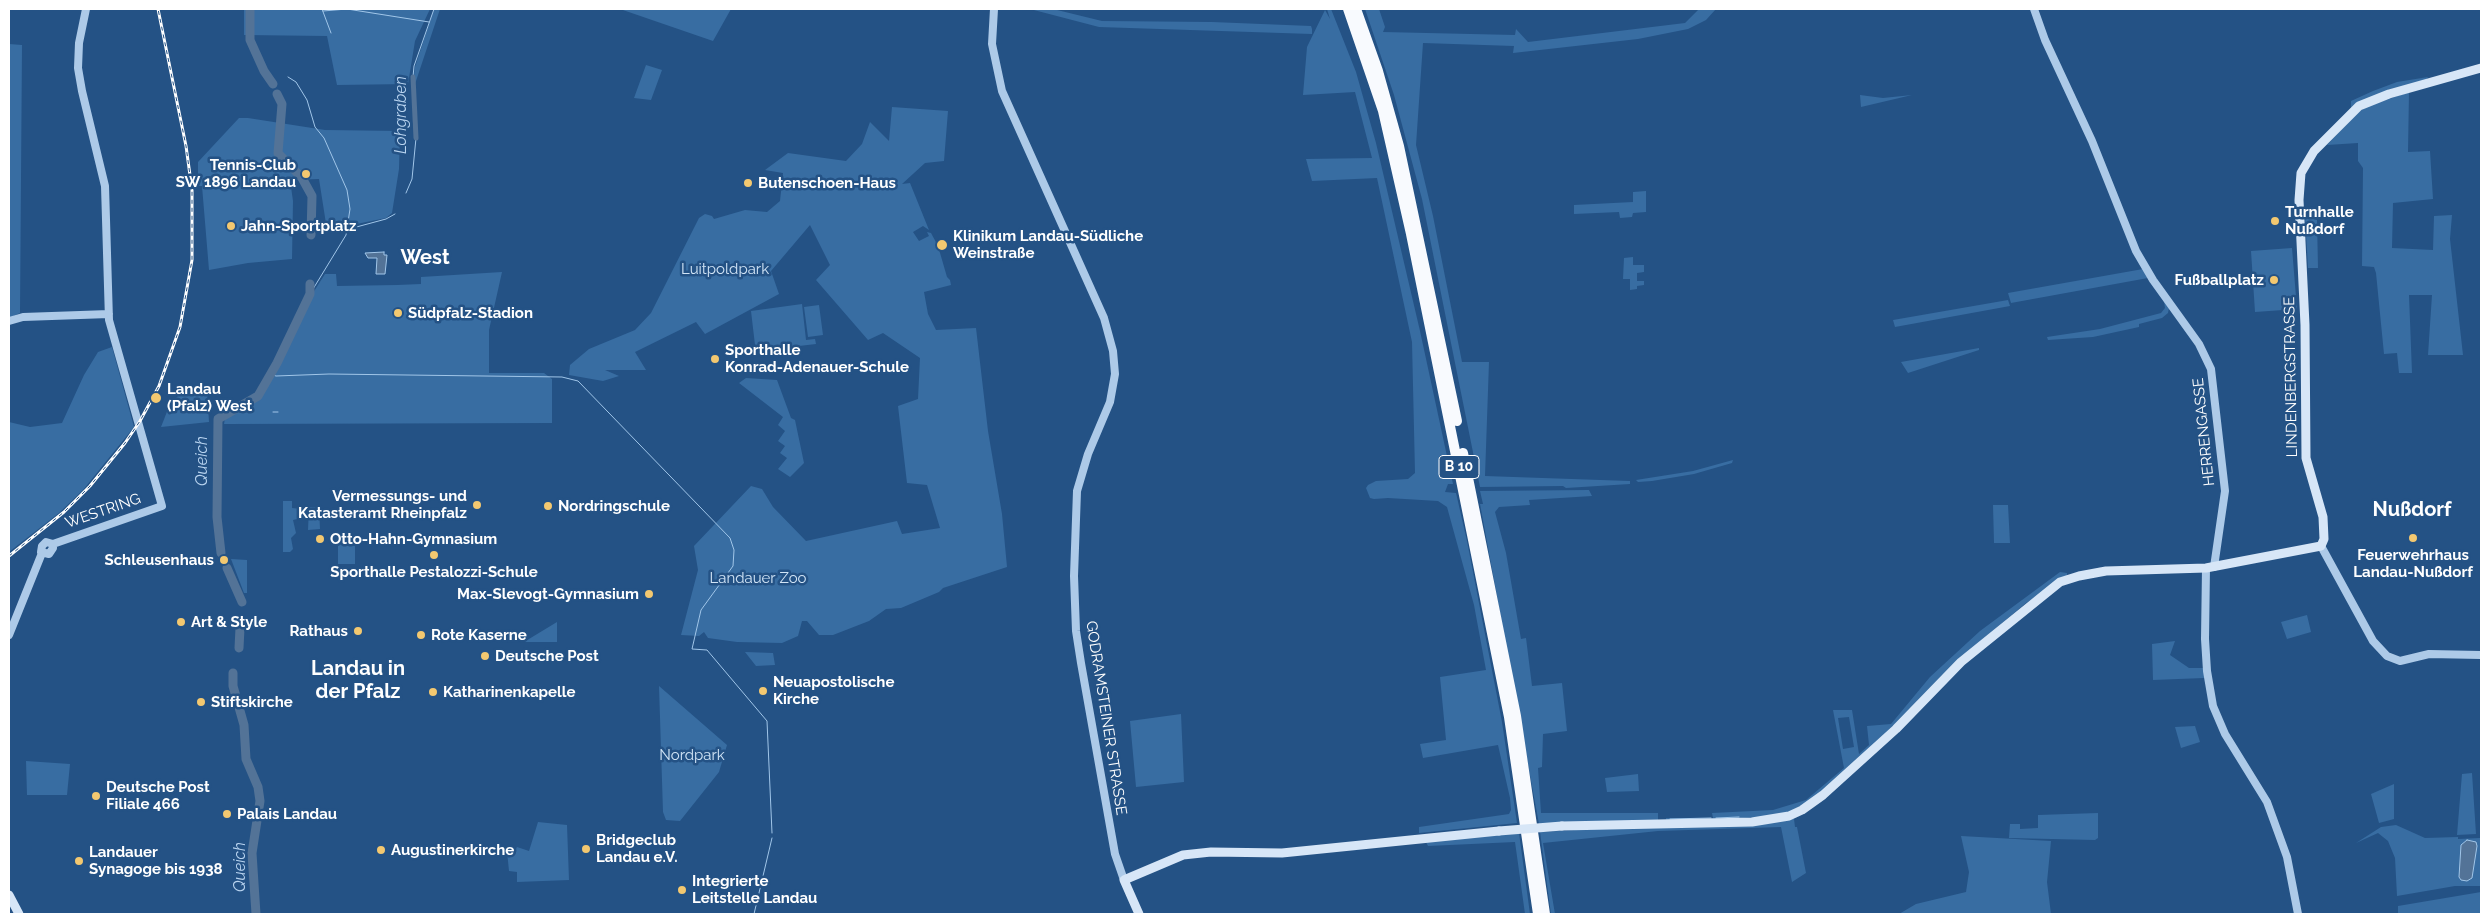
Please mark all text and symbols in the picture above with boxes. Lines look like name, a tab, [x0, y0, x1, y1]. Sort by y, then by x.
water label: Lohgraben	[391, 76, 411, 154]
place label: Tennis-Club SW 1896 Landau	[176, 156, 296, 191]
marker: Tennis-Club SW 1896 Landau	[300, 168, 312, 180]
place label: Butenschoen-Haus	[758, 174, 896, 192]
marker: Butenschoen-Haus	[742, 177, 754, 189]
place label: Turnhalle Nußdorf	[2285, 203, 2354, 238]
marker: Turnhalle Nußdorf	[2269, 215, 2281, 227]
place label: Jahn-Sportplatz	[241, 217, 356, 235]
marker: Jahn-Sportplatz	[225, 220, 237, 232]
place label: Klinikum Landau-Südliche Weinstraße	[953, 227, 1143, 262]
marker: Klinikum Landau-Südliche Weinstraße	[935, 238, 949, 252]
district label: West	[400, 246, 450, 270]
park label: Luitpoldpark	[681, 260, 769, 278]
place label: Fußballplatz	[2174, 271, 2264, 289]
marker: Fußballplatz	[2268, 274, 2280, 286]
street label: LINDENBERGSTRASSE	[2281, 297, 2301, 457]
place label: Südpfalz-Stadion	[408, 304, 533, 322]
marker: Südpfalz-Stadion	[392, 307, 404, 319]
place label: Sporthalle Konrad-Adenauer-Schule	[725, 341, 909, 376]
marker: Sporthalle Konrad-Adenauer-Schule	[709, 353, 721, 365]
street label: HERRENGASSE	[2189, 377, 2219, 487]
place label: Landau (Pfalz) West	[167, 380, 252, 415]
marker: Landau (Pfalz) West	[149, 391, 163, 405]
water label: Queich	[192, 436, 212, 486]
road number: B 10	[1439, 456, 1479, 478]
place label: Vermessungs- und Katasteramt Rheinpfalz	[298, 487, 467, 522]
street label: WESTRING	[63, 490, 143, 532]
place label: Nordringschule	[558, 497, 670, 515]
district label: Nußdorf	[2373, 498, 2451, 522]
marker: Vermessungs- und Katasteramt Rheinpfalz	[471, 499, 483, 511]
marker: Nordringschule	[542, 500, 554, 512]
place label: Otto-Hahn-Gymnasium	[330, 530, 497, 548]
marker: Feuerwehrhaus Landau-Nußdorf	[2407, 532, 2419, 544]
marker: Otto-Hahn-Gymnasium	[314, 533, 326, 545]
place label: Feuerwehrhaus Landau-Nußdorf	[2353, 546, 2473, 581]
marker: Sporthalle Pestalozzi-Schule	[428, 549, 440, 561]
place label: Schleusenhaus	[104, 551, 214, 569]
marker: Schleusenhaus	[218, 554, 230, 566]
place label: Sporthalle Pestalozzi-Schule	[330, 563, 538, 581]
park label: Landauer Zoo	[709, 569, 807, 587]
place label: Max-Slevogt-Gymnasium	[457, 585, 639, 603]
marker: Max-Slevogt-Gymnasium	[643, 588, 655, 600]
place label: Art & Style	[191, 613, 267, 631]
marker: Art & Style	[175, 616, 187, 628]
street label: GODRAMSTEINER STRASSE	[1082, 620, 1130, 816]
place label: Rathaus	[290, 622, 348, 640]
marker: Rathaus	[352, 625, 364, 637]
place label: Rote Kaserne	[431, 626, 527, 644]
marker: Rote Kaserne	[415, 629, 427, 641]
place label: Deutsche Post	[495, 647, 599, 665]
marker: Deutsche Post	[479, 650, 491, 662]
district label: Landau in der Pfalz	[311, 657, 405, 704]
place label: Neuapostolische Kirche	[773, 673, 894, 708]
place label: Katharinenkapelle	[443, 683, 576, 701]
marker: Neuapostolische Kirche	[757, 685, 769, 697]
marker: Katharinenkapelle	[427, 686, 439, 698]
place label: Stiftskirche	[211, 693, 293, 711]
marker: Stiftskirche	[195, 696, 207, 708]
park label: Nordpark	[659, 746, 725, 764]
place label: Deutsche Post Filiale 466	[106, 778, 210, 813]
marker: Deutsche Post Filiale 466	[90, 790, 102, 802]
place label: Palais Landau	[237, 805, 337, 823]
marker: Palais Landau	[221, 808, 233, 820]
place label: Bridgeclub Landau e.V.	[596, 831, 678, 866]
place label: Augustinerkirche	[391, 841, 514, 859]
water label: Queich	[230, 842, 250, 892]
place label: Landauer Synagoge bis 1938	[89, 843, 223, 878]
marker: Bridgeclub Landau e.V.	[580, 843, 592, 855]
marker: Augustinerkirche	[375, 844, 387, 856]
marker: Landauer Synagoge bis 1938	[73, 855, 85, 867]
place label: Integrierte Leitstelle Landau	[692, 872, 817, 907]
marker: Integrierte Leitstelle Landau	[676, 884, 688, 896]

